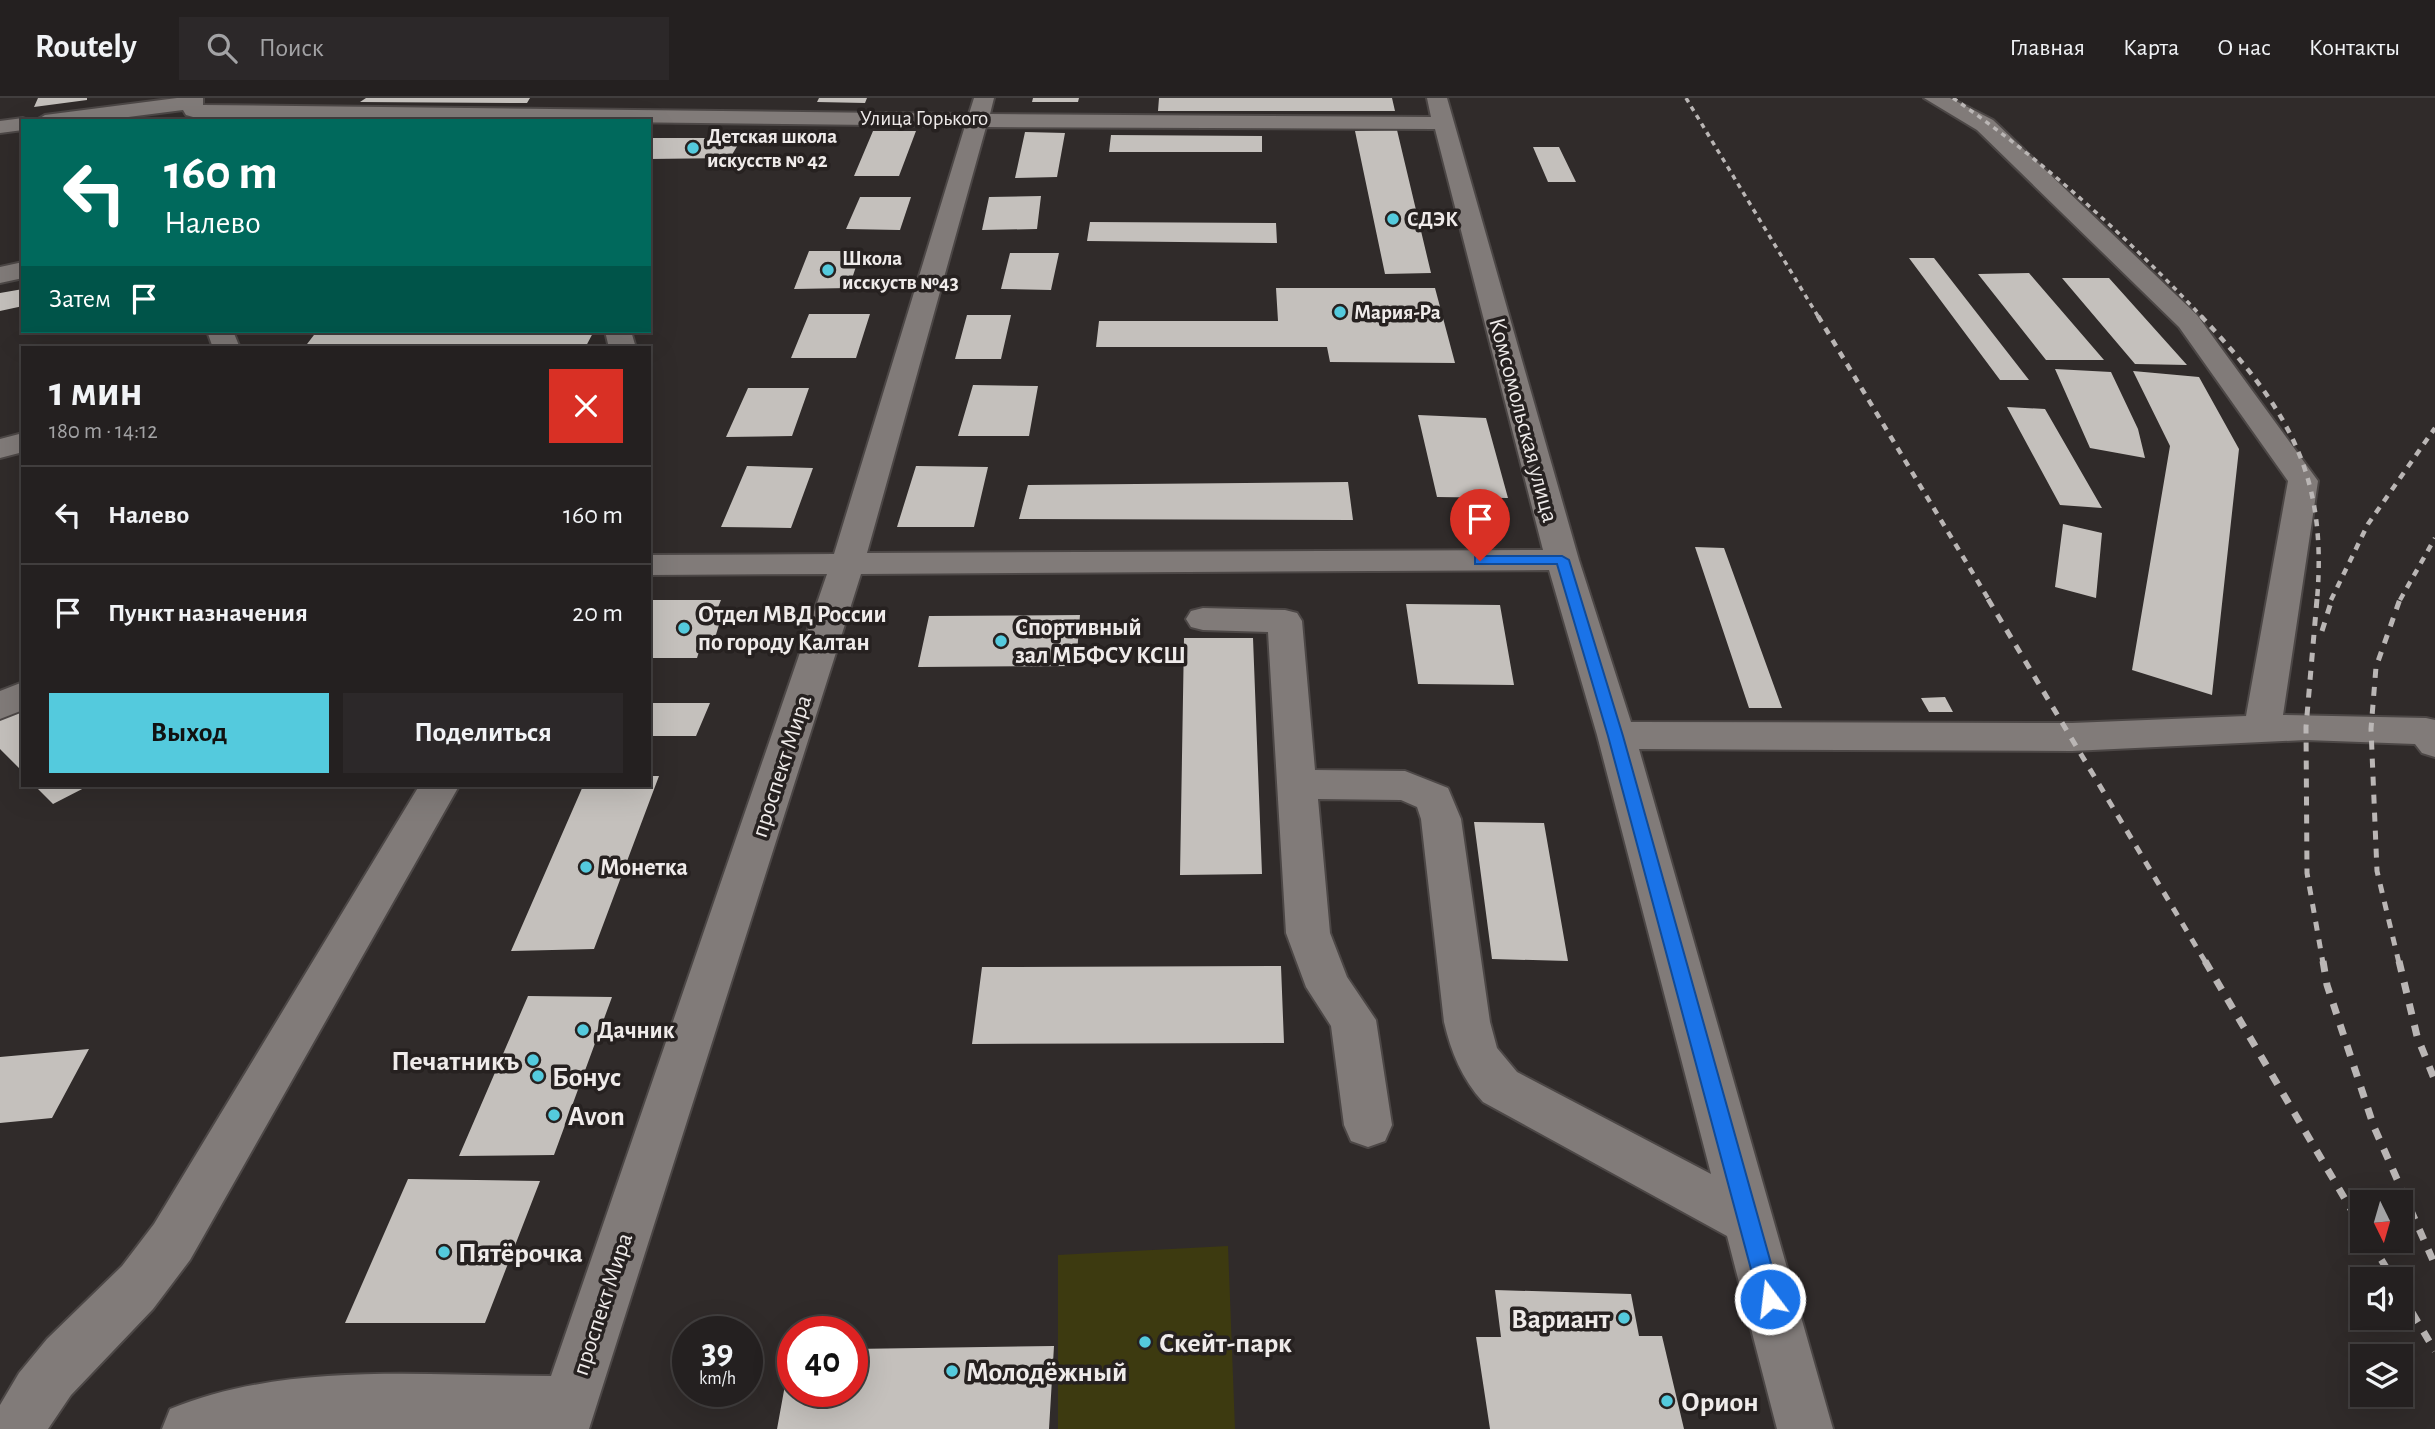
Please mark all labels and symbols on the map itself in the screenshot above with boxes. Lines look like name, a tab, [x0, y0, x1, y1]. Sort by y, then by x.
street label: Улица Горького	[860, 108, 988, 129]
place label: Детская школа искусств № 42	[707, 126, 837, 171]
marker: Детская школа искусств № 42	[685, 140, 701, 156]
place label: СДЭК	[1407, 209, 1458, 230]
marker: СДЭК	[1385, 211, 1401, 227]
place label: Школа исскуств №43	[842, 248, 959, 293]
marker: Школа исскуств №43	[820, 262, 836, 278]
place label: Мария-Ра	[1354, 302, 1441, 323]
marker: Мария-Ра	[1332, 304, 1348, 320]
street label: Комсомольская улица	[1484, 315, 1562, 525]
pin	[1450, 489, 1510, 561]
place label: Отдел МВД России по городу Калтан	[698, 603, 887, 655]
place label: Спортивный зал МБФСУ КСШ	[1015, 616, 1186, 668]
marker: Отдел МВД России по городу Калтан	[676, 620, 692, 636]
marker: Спортивный зал МБФСУ КСШ	[993, 633, 1009, 649]
street label: проспект Мира	[748, 692, 816, 841]
place label: Монетка	[600, 856, 688, 880]
marker: Монетка	[578, 859, 594, 875]
place label: Дачник	[597, 1019, 675, 1043]
marker: Дачник	[575, 1022, 591, 1038]
place label: Печатникъ	[391, 1048, 519, 1076]
marker: Печатникъ	[525, 1052, 541, 1068]
place label: Бонус	[552, 1064, 621, 1092]
marker: Бонус	[530, 1068, 546, 1084]
place label: Avon	[568, 1103, 625, 1131]
marker: Avon	[546, 1107, 562, 1123]
north arrow	[2350, 1190, 2413, 1253]
street label: проспект Мира	[569, 1230, 637, 1379]
place label: Пятёрочка	[458, 1240, 583, 1268]
marker: Пятёрочка	[436, 1244, 452, 1260]
position arrow	[1733, 1262, 1807, 1336]
place label: Вариант	[1511, 1306, 1611, 1334]
marker: Вариант	[1616, 1310, 1632, 1326]
speed limit sign: 40	[777, 1316, 868, 1407]
place label: Скейт-парк	[1159, 1330, 1292, 1358]
marker: Скейт-парк	[1137, 1334, 1153, 1350]
place label: Молодёжный	[966, 1359, 1127, 1387]
marker: Молодёжный	[944, 1363, 960, 1379]
place label: Орион	[1681, 1389, 1759, 1417]
marker: Орион	[1659, 1393, 1675, 1409]

